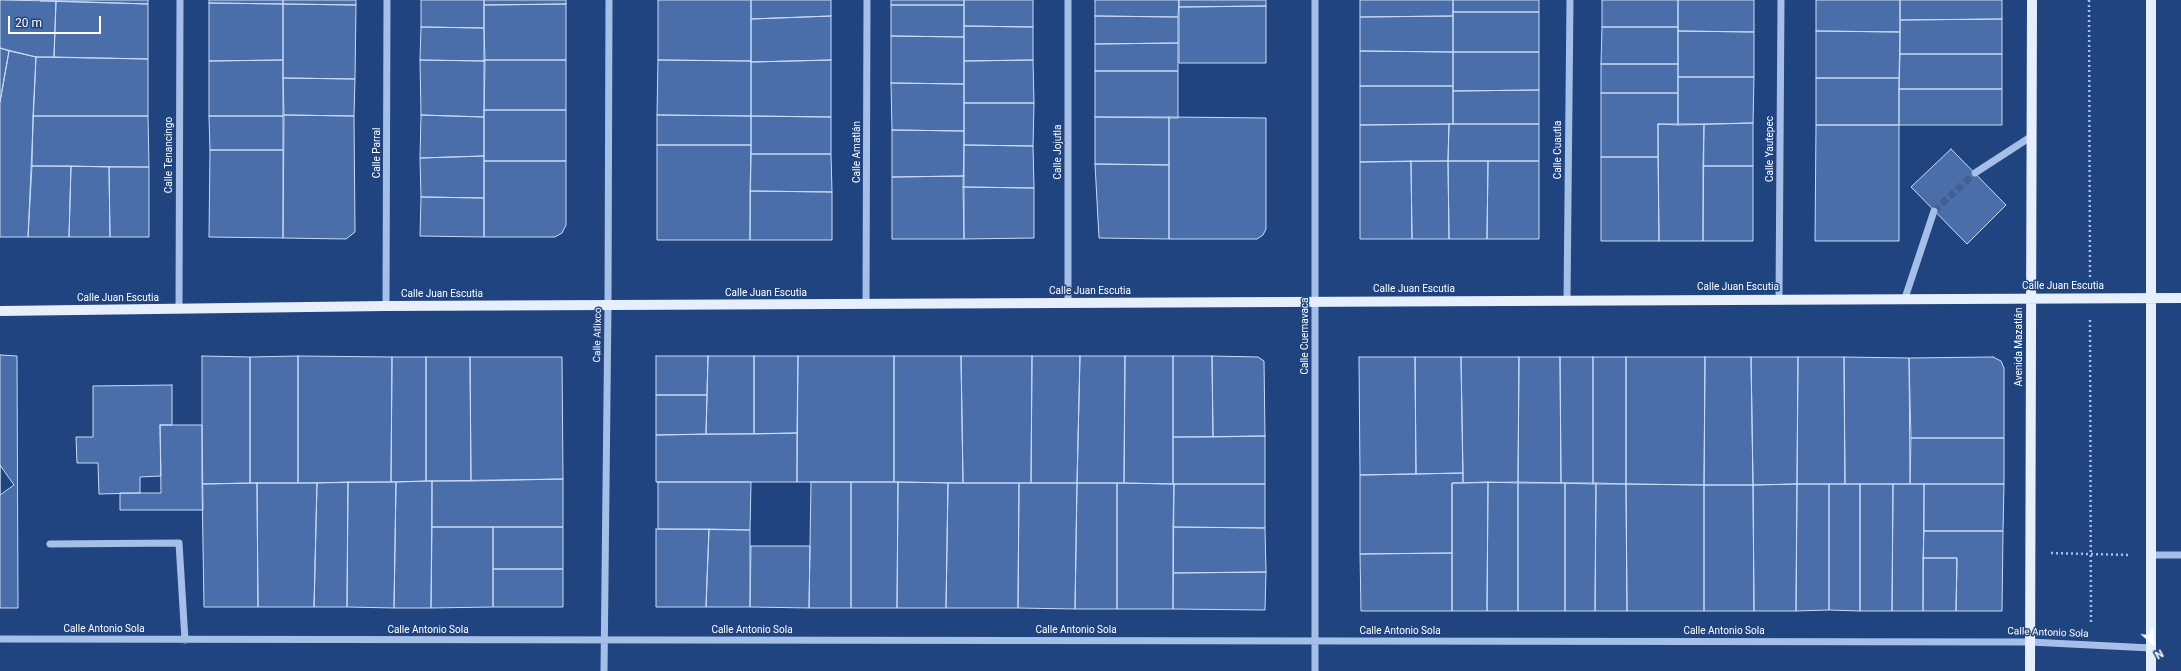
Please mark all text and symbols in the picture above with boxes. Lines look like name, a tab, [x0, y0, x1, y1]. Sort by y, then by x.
scale bar	[10, 8, 103, 34]
text: 20 m	[15, 16, 42, 30]
street label: Calle Yautepec	[1764, 116, 1776, 182]
street label: Calle Tenancingo	[163, 117, 175, 193]
street label: Calle Amatlán	[851, 121, 863, 183]
street label: Calle Cuautla	[1552, 121, 1564, 179]
street label: Calle Jojutla	[1052, 125, 1064, 179]
street label: Calle Parral	[371, 128, 383, 178]
street label: Calle Juan Escutia	[2022, 280, 2104, 292]
street label: Calle Juan Escutia	[1697, 281, 1779, 293]
street label: Calle Juan Escutia	[1373, 283, 1455, 295]
street label: Calle Juan Escutia	[1049, 285, 1131, 297]
street label: Calle Juan Escutia	[725, 287, 807, 299]
street label: Calle Juan Escutia	[401, 288, 483, 300]
street label: Calle Juan Escutia	[77, 292, 159, 304]
street label: Calle Cuernavaca	[1299, 297, 1311, 375]
street label: Calle Atlixco	[592, 307, 604, 363]
street label: Avenida Mazatlán	[2013, 307, 2025, 387]
street label: Calle Antonio Sola	[63, 623, 145, 635]
north arrow	[2133, 623, 2173, 663]
street label: Calle Antonio Sola	[387, 624, 469, 636]
street label: Calle Antonio Sola	[711, 624, 793, 636]
street label: Calle Antonio Sola	[1035, 624, 1117, 636]
street label: Calle Antonio Sola	[1359, 625, 1441, 637]
street label: Calle Antonio Sola	[1683, 625, 1765, 637]
street label: Calle Antonio Sola	[2007, 626, 2089, 640]
text: N	[2152, 646, 2165, 662]

